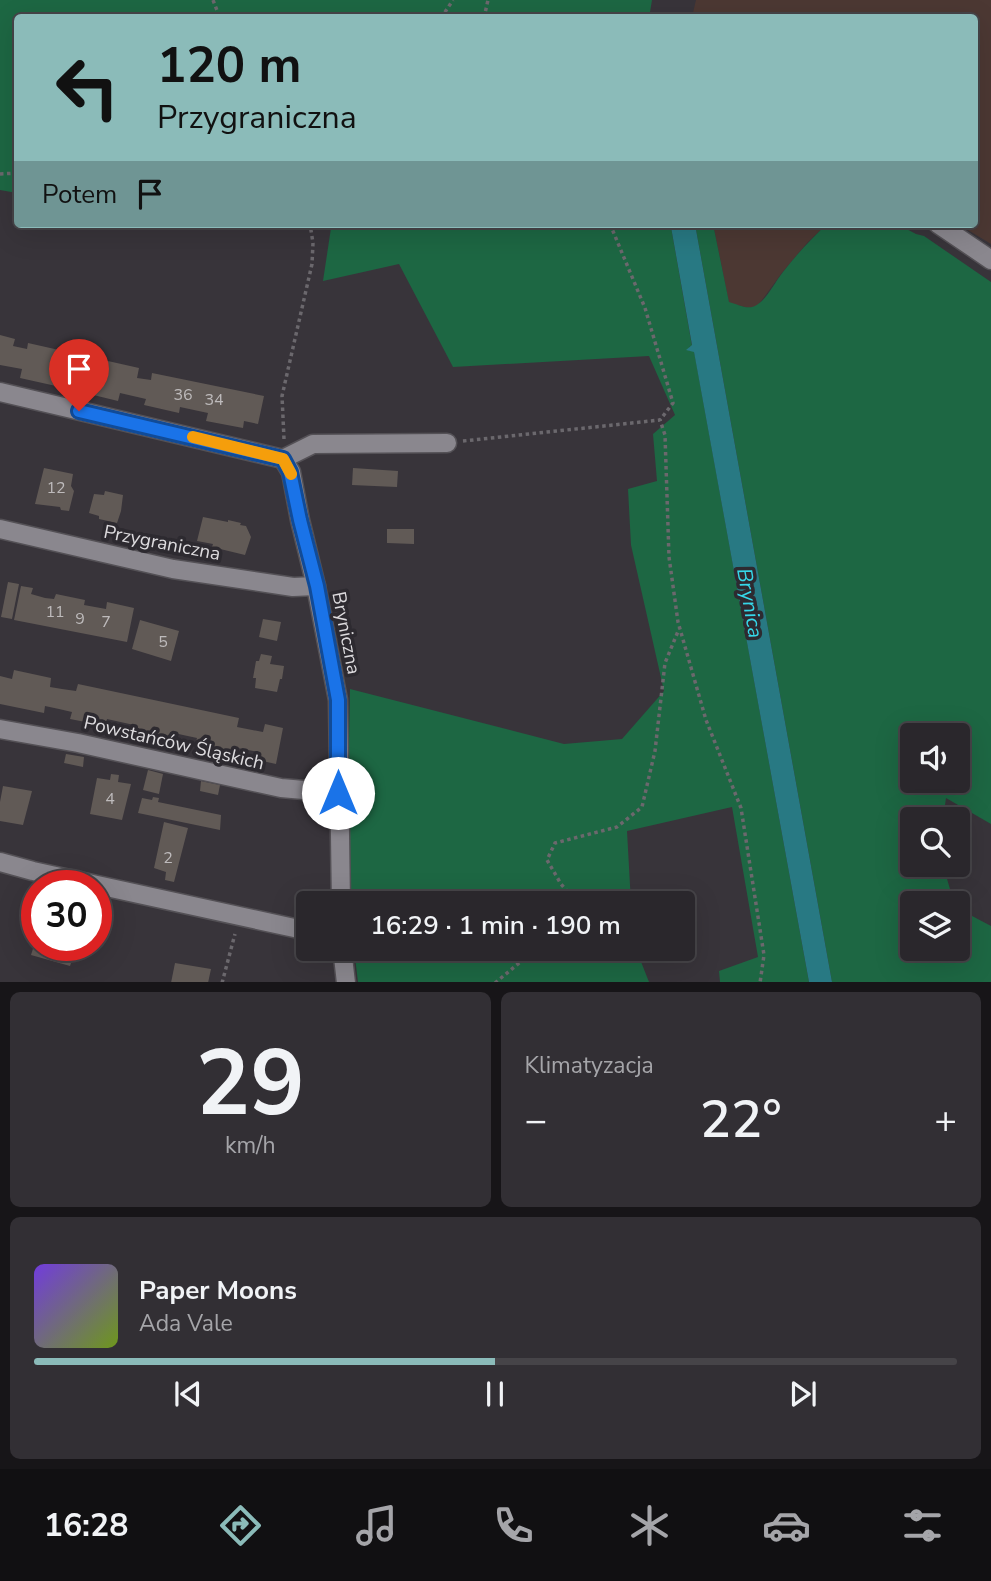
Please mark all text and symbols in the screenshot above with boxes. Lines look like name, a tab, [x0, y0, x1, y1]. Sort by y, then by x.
text: 120 m	[157, 32, 301, 99]
icon: left	[42, 42, 133, 133]
text: Przygraniczna	[157, 96, 357, 139]
icon: arrive	[131, 175, 169, 213]
text: Potem	[42, 177, 117, 212]
pin	[49, 339, 109, 411]
icon: arrive	[60, 350, 98, 388]
house number: 36	[173, 384, 193, 406]
house number: 34	[204, 389, 224, 411]
house number: 12	[46, 477, 66, 499]
street label: Przygraniczna	[101, 519, 223, 567]
water label: Brynica	[730, 566, 770, 640]
street label: Bryniczna	[325, 589, 367, 677]
house number: 11	[45, 601, 65, 623]
house number: 9	[75, 608, 85, 630]
house number: 7	[101, 611, 111, 633]
house number: 5	[158, 631, 168, 653]
street label: Powstańców Śląskich	[81, 710, 267, 776]
map controls	[900, 723, 970, 961]
button: sound	[900, 723, 970, 793]
position arrow	[301, 756, 375, 830]
house number: 4	[105, 788, 115, 810]
button: search	[900, 807, 970, 877]
house number: 2	[163, 847, 173, 869]
speed limit sign: 30	[21, 870, 112, 961]
button: layers	[900, 891, 970, 961]
text: 16:29 · 1 min · 190 m	[370, 908, 621, 943]
text: 29	[196, 1022, 305, 1146]
text: Klimatyzacja	[525, 1050, 654, 1081]
text: 22°	[700, 1084, 782, 1155]
text: −	[525, 1095, 547, 1146]
text: +	[934, 1095, 957, 1146]
text: km/h	[225, 1130, 276, 1161]
text: Paper Moons	[139, 1273, 297, 1308]
text: Ada Vale	[139, 1308, 233, 1339]
icon: previous	[169, 1375, 207, 1413]
icon: pause	[476, 1375, 514, 1413]
icon: next	[784, 1375, 822, 1413]
icon: directions	[216, 1501, 265, 1550]
icon: music	[352, 1501, 401, 1550]
icon: phone	[489, 1501, 538, 1550]
icon: climate	[625, 1501, 674, 1550]
icon: car	[762, 1501, 811, 1550]
icon: filters	[898, 1501, 947, 1550]
text: 16:28	[44, 1504, 128, 1547]

